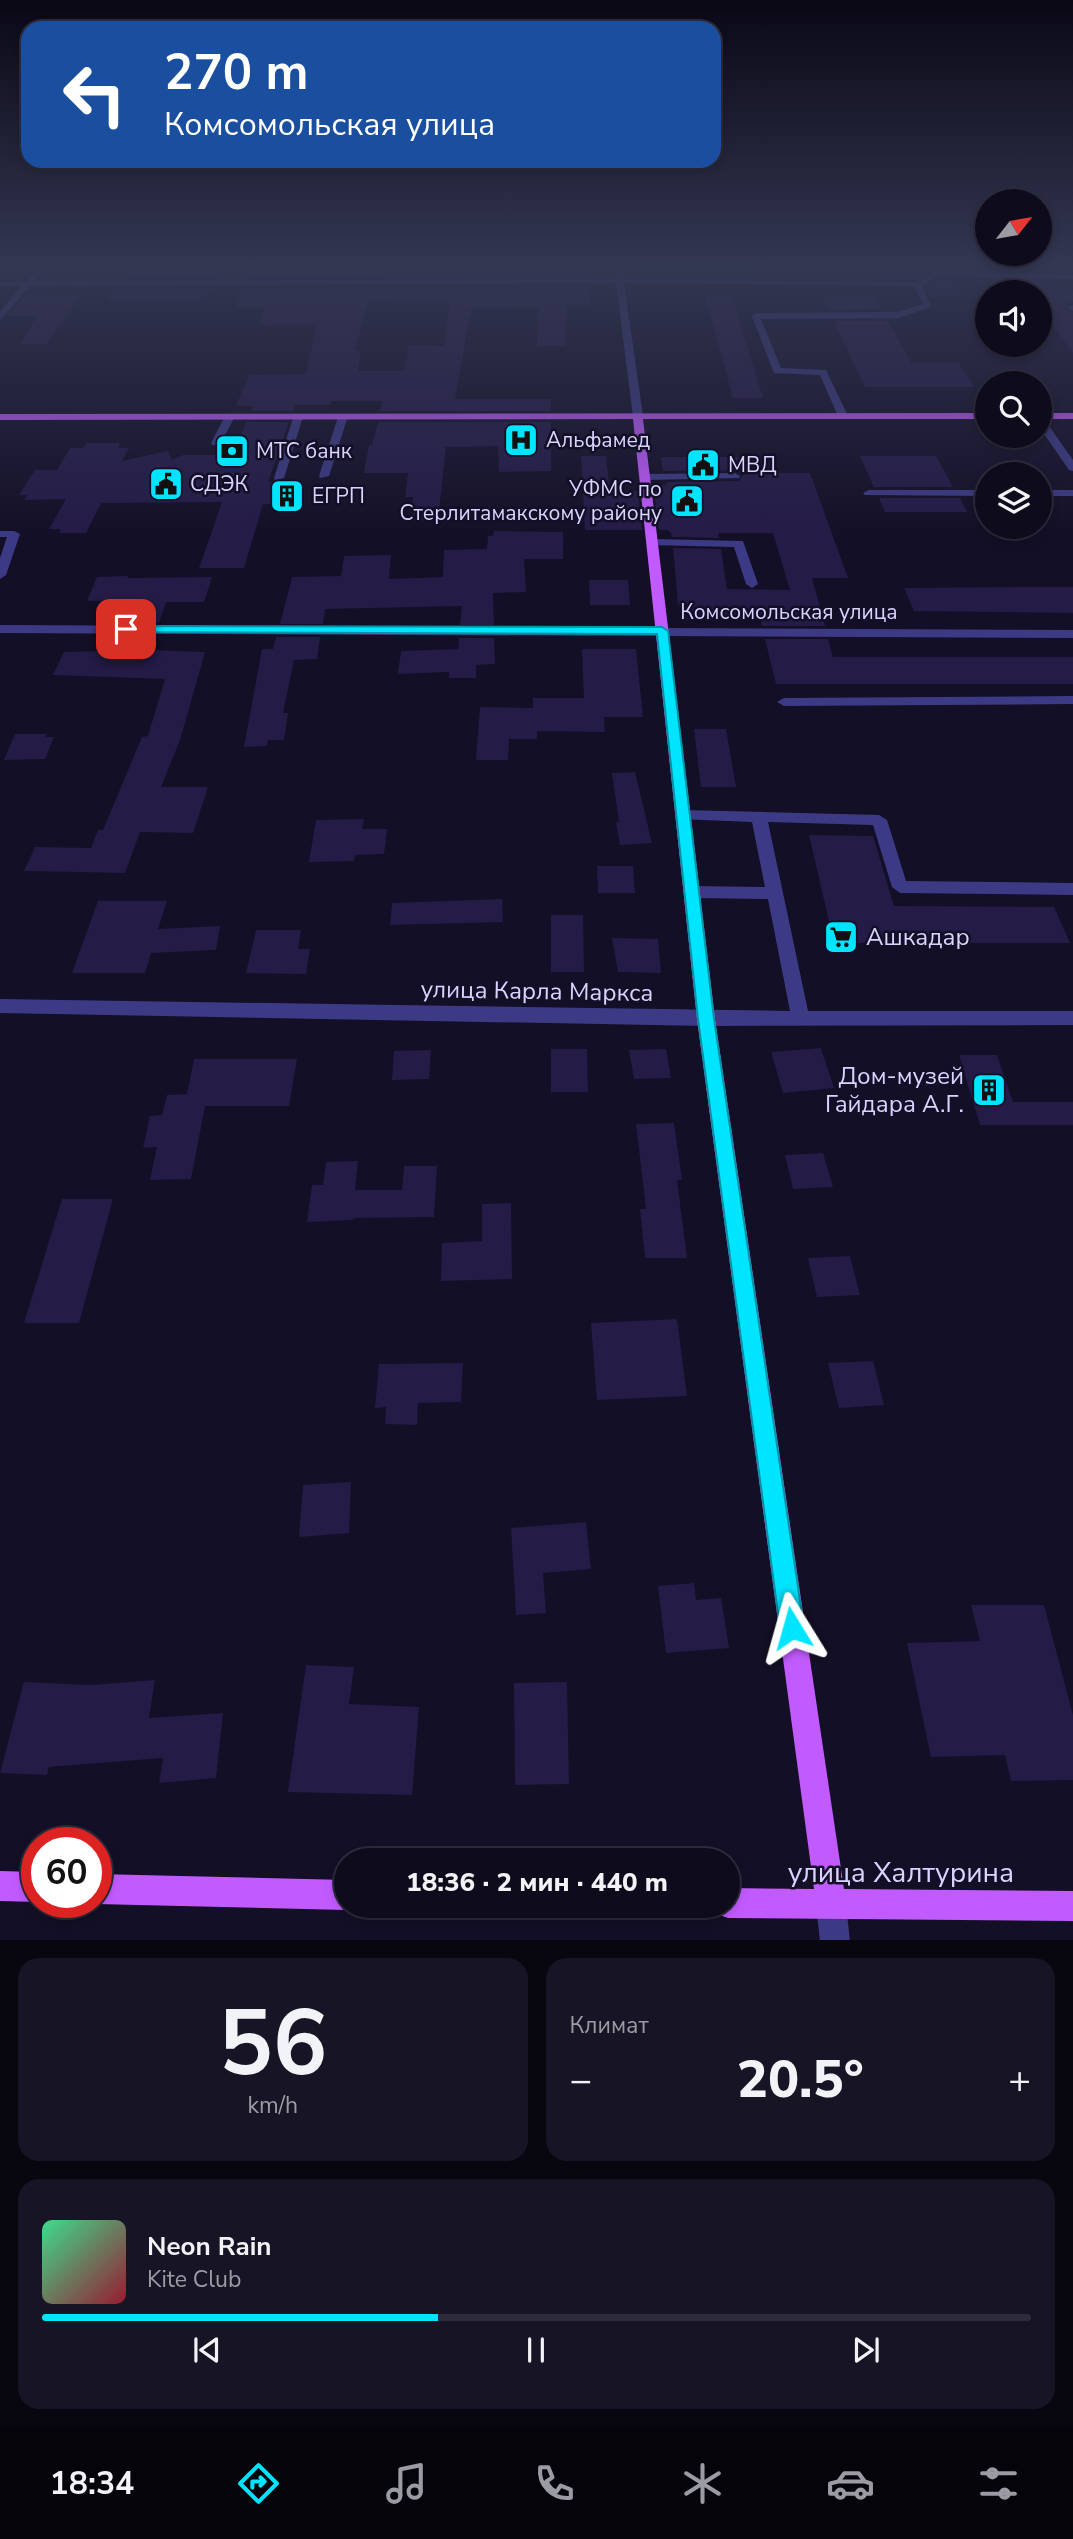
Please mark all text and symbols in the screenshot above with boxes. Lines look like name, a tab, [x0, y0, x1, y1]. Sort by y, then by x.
text: 270 m	[164, 39, 308, 106]
icon: left	[49, 49, 140, 140]
text: Комсомольская улица	[164, 103, 495, 146]
north arrow	[975, 189, 1052, 266]
map controls	[975, 189, 1052, 539]
button: sound	[975, 280, 1052, 357]
button: search	[975, 371, 1052, 448]
hospital icon: Альфамед	[502, 421, 540, 459]
place label: Альфамед	[546, 426, 650, 454]
bank icon: МТС банк	[213, 432, 251, 470]
place label: МТС банк	[256, 437, 353, 465]
public building icon: МВД	[684, 446, 722, 484]
place label: МВД	[728, 451, 777, 479]
button: layers	[975, 462, 1052, 539]
public building icon: СДЭК	[147, 465, 185, 503]
place label: СДЭК	[190, 470, 249, 498]
place label: УФМС по Стерлитамакскому району	[399, 475, 662, 527]
building icon: ЕГРП	[268, 477, 306, 515]
place label: ЕГРП	[312, 482, 365, 510]
public building icon: УФМС по Стерлитамакскому району	[668, 482, 706, 520]
street label: Комсомольская улица	[680, 598, 898, 626]
pin	[96, 599, 156, 659]
icon: arrive	[107, 610, 145, 648]
supermarket icon: Ашкадар	[822, 918, 860, 956]
place label: Ашкадар	[866, 921, 970, 953]
street label: улица Карла Маркса	[420, 973, 654, 1009]
place label: Дом-музей Гайдара А.Г.	[825, 1060, 964, 1120]
building icon: Дом-музей Гайдара А.Г.	[970, 1071, 1008, 1109]
position arrow	[755, 1591, 829, 1665]
speed limit sign: 60	[21, 1827, 112, 1918]
street label: улица Халтурина	[788, 1854, 1014, 1892]
text: 18:36 · 2 мин · 440 m	[406, 1865, 668, 1900]
text: 56	[218, 1982, 327, 2106]
text: Климат	[570, 2010, 649, 2041]
text: 20.5°	[737, 2044, 864, 2115]
text: −	[570, 2055, 592, 2106]
text: +	[1008, 2055, 1031, 2106]
text: km/h	[247, 2090, 298, 2121]
text: Neon Rain	[147, 2229, 272, 2264]
text: Kite Club	[147, 2264, 241, 2295]
icon: previous	[188, 2331, 226, 2369]
icon: pause	[517, 2331, 555, 2369]
icon: next	[847, 2331, 885, 2369]
icon: directions	[234, 2459, 283, 2508]
icon: music	[382, 2459, 431, 2508]
icon: phone	[530, 2459, 579, 2508]
icon: climate	[678, 2459, 727, 2508]
icon: car	[826, 2459, 875, 2508]
icon: filters	[974, 2459, 1023, 2508]
text: 18:34	[50, 2462, 134, 2505]

